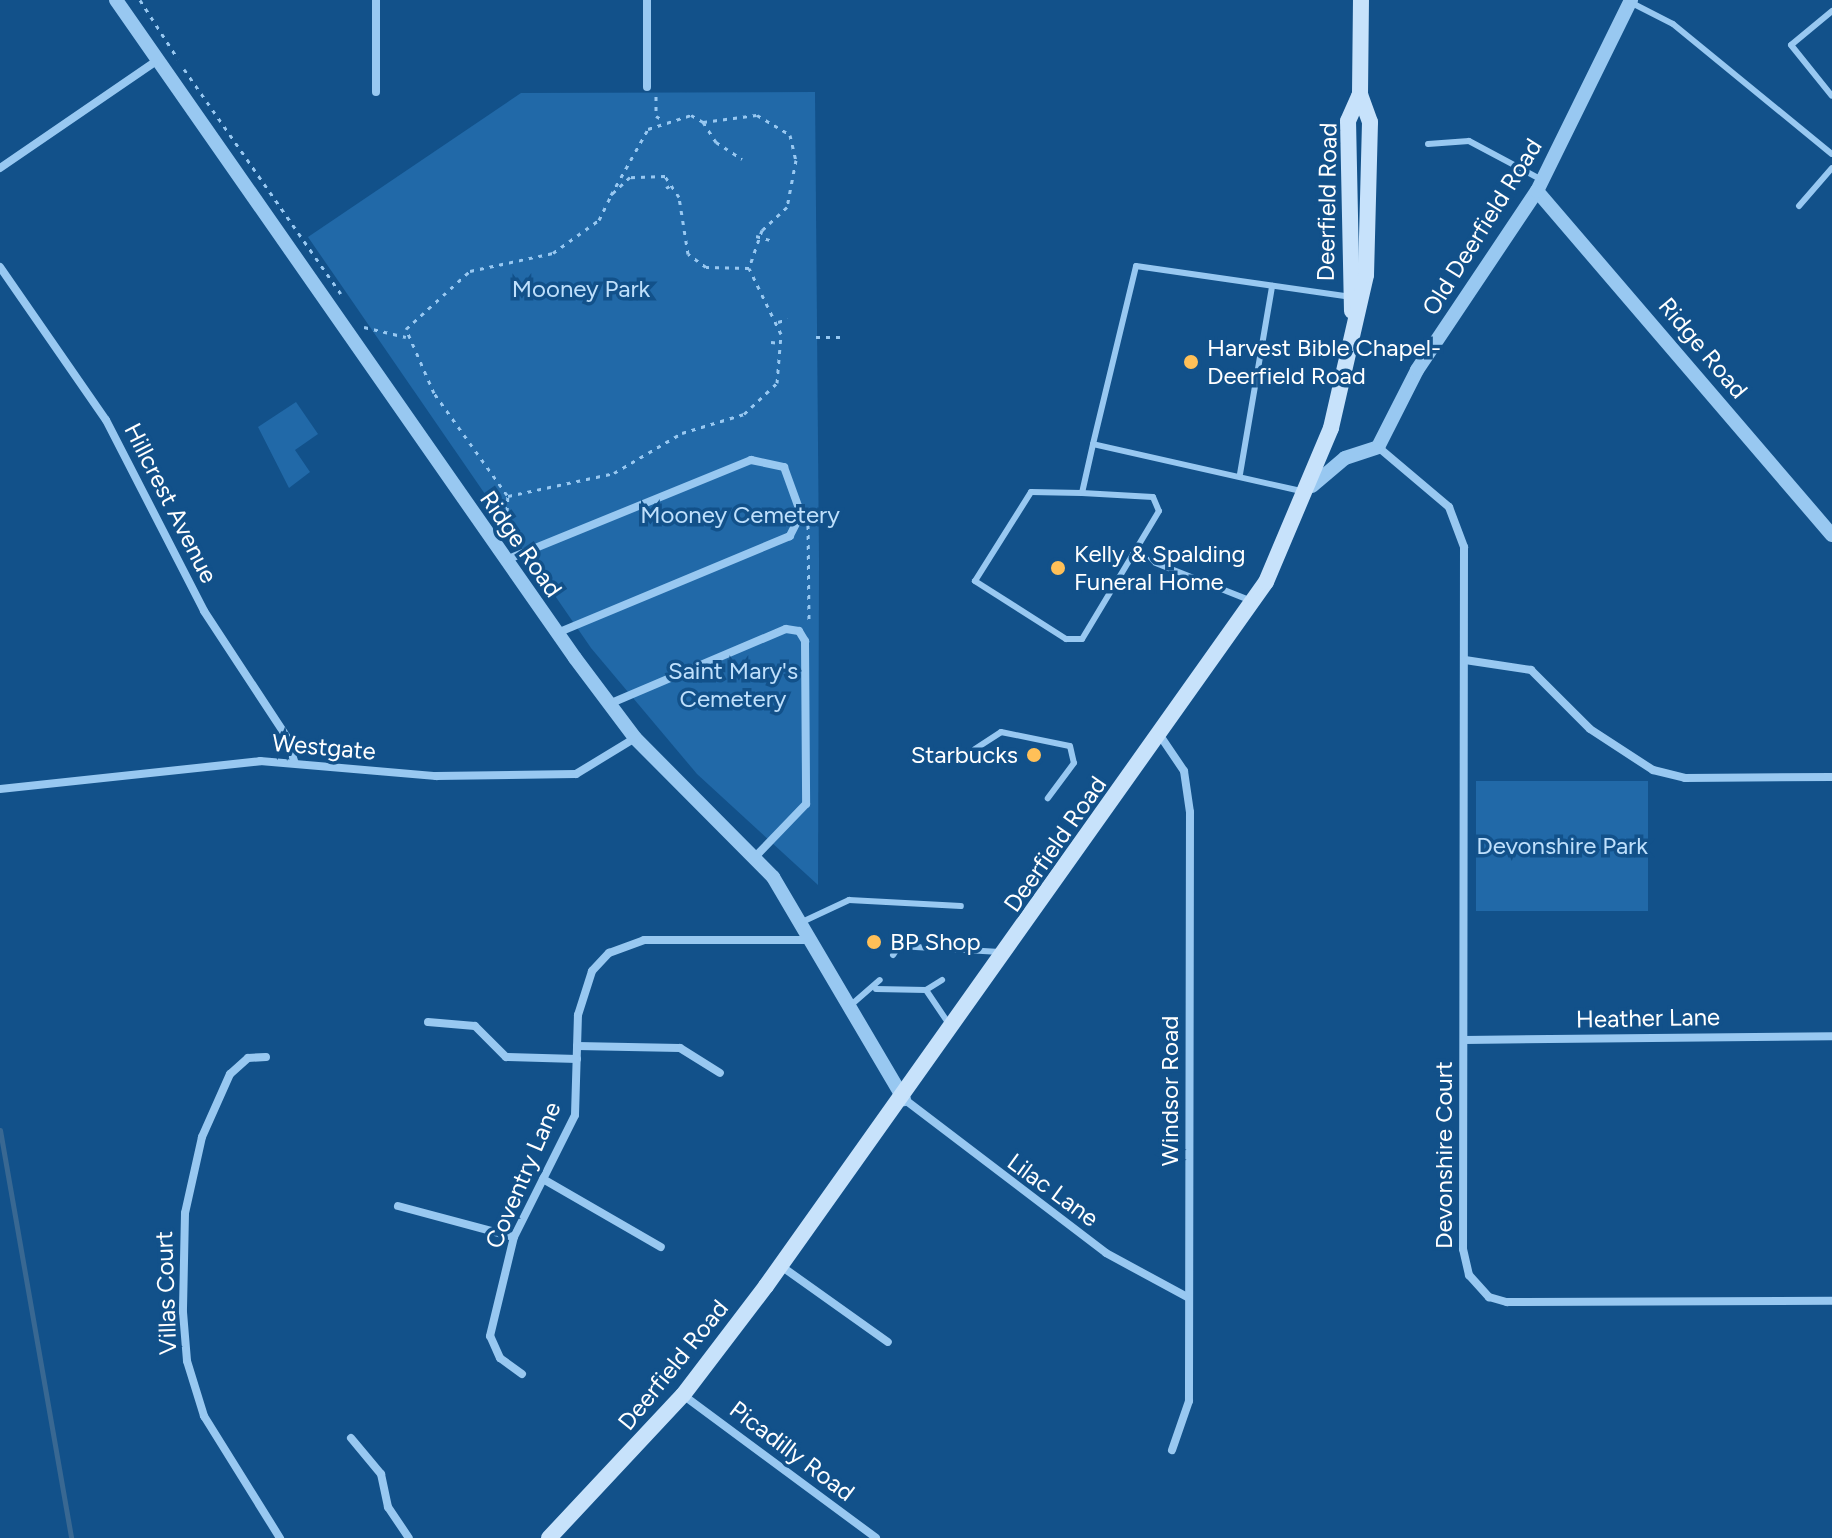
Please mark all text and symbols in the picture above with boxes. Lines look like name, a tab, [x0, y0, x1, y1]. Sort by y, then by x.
street label: Deerfield Road	[1311, 122, 1343, 282]
street label: Old Deerfield Road	[1416, 133, 1548, 321]
park label: Mooney Park	[512, 275, 650, 303]
street label: Ridge Road	[1652, 292, 1754, 404]
place label: Harvest Bible Chapel- Deerfield Road	[1207, 334, 1441, 390]
marker: Harvest Bible Chapel- Deerfield Road	[1182, 353, 1200, 371]
street label: Hillcrest Avenue	[118, 418, 224, 588]
street label: Ridge Road	[474, 485, 568, 603]
park label: Mooney Cemetery	[640, 501, 840, 529]
place label: Kelly & Spalding Funeral Home	[1074, 540, 1246, 596]
marker: Kelly & Spalding Funeral Home	[1049, 559, 1067, 577]
park label: Saint Mary's Cemetery	[668, 657, 798, 713]
street label: Westgate	[271, 728, 377, 766]
place label: Starbucks	[911, 741, 1018, 769]
marker: Starbucks	[1025, 746, 1043, 764]
street label: Deerfield Road	[998, 771, 1112, 917]
park label: Devonshire Park	[1476, 832, 1648, 860]
place label: BP Shop	[890, 928, 981, 956]
marker: BP Shop	[865, 933, 883, 951]
street label: Heather Lane	[1576, 1002, 1720, 1034]
street label: Windsor Road	[1156, 1016, 1184, 1166]
street label: Devonshire Court	[1430, 1061, 1458, 1249]
street label: Coventry Lane	[479, 1097, 567, 1253]
street label: Lilac Lane	[1002, 1147, 1104, 1233]
street label: Villas Court	[149, 1231, 183, 1355]
street label: Deerfield Road	[612, 1294, 734, 1436]
street label: Picadilly Road	[724, 1395, 860, 1507]

